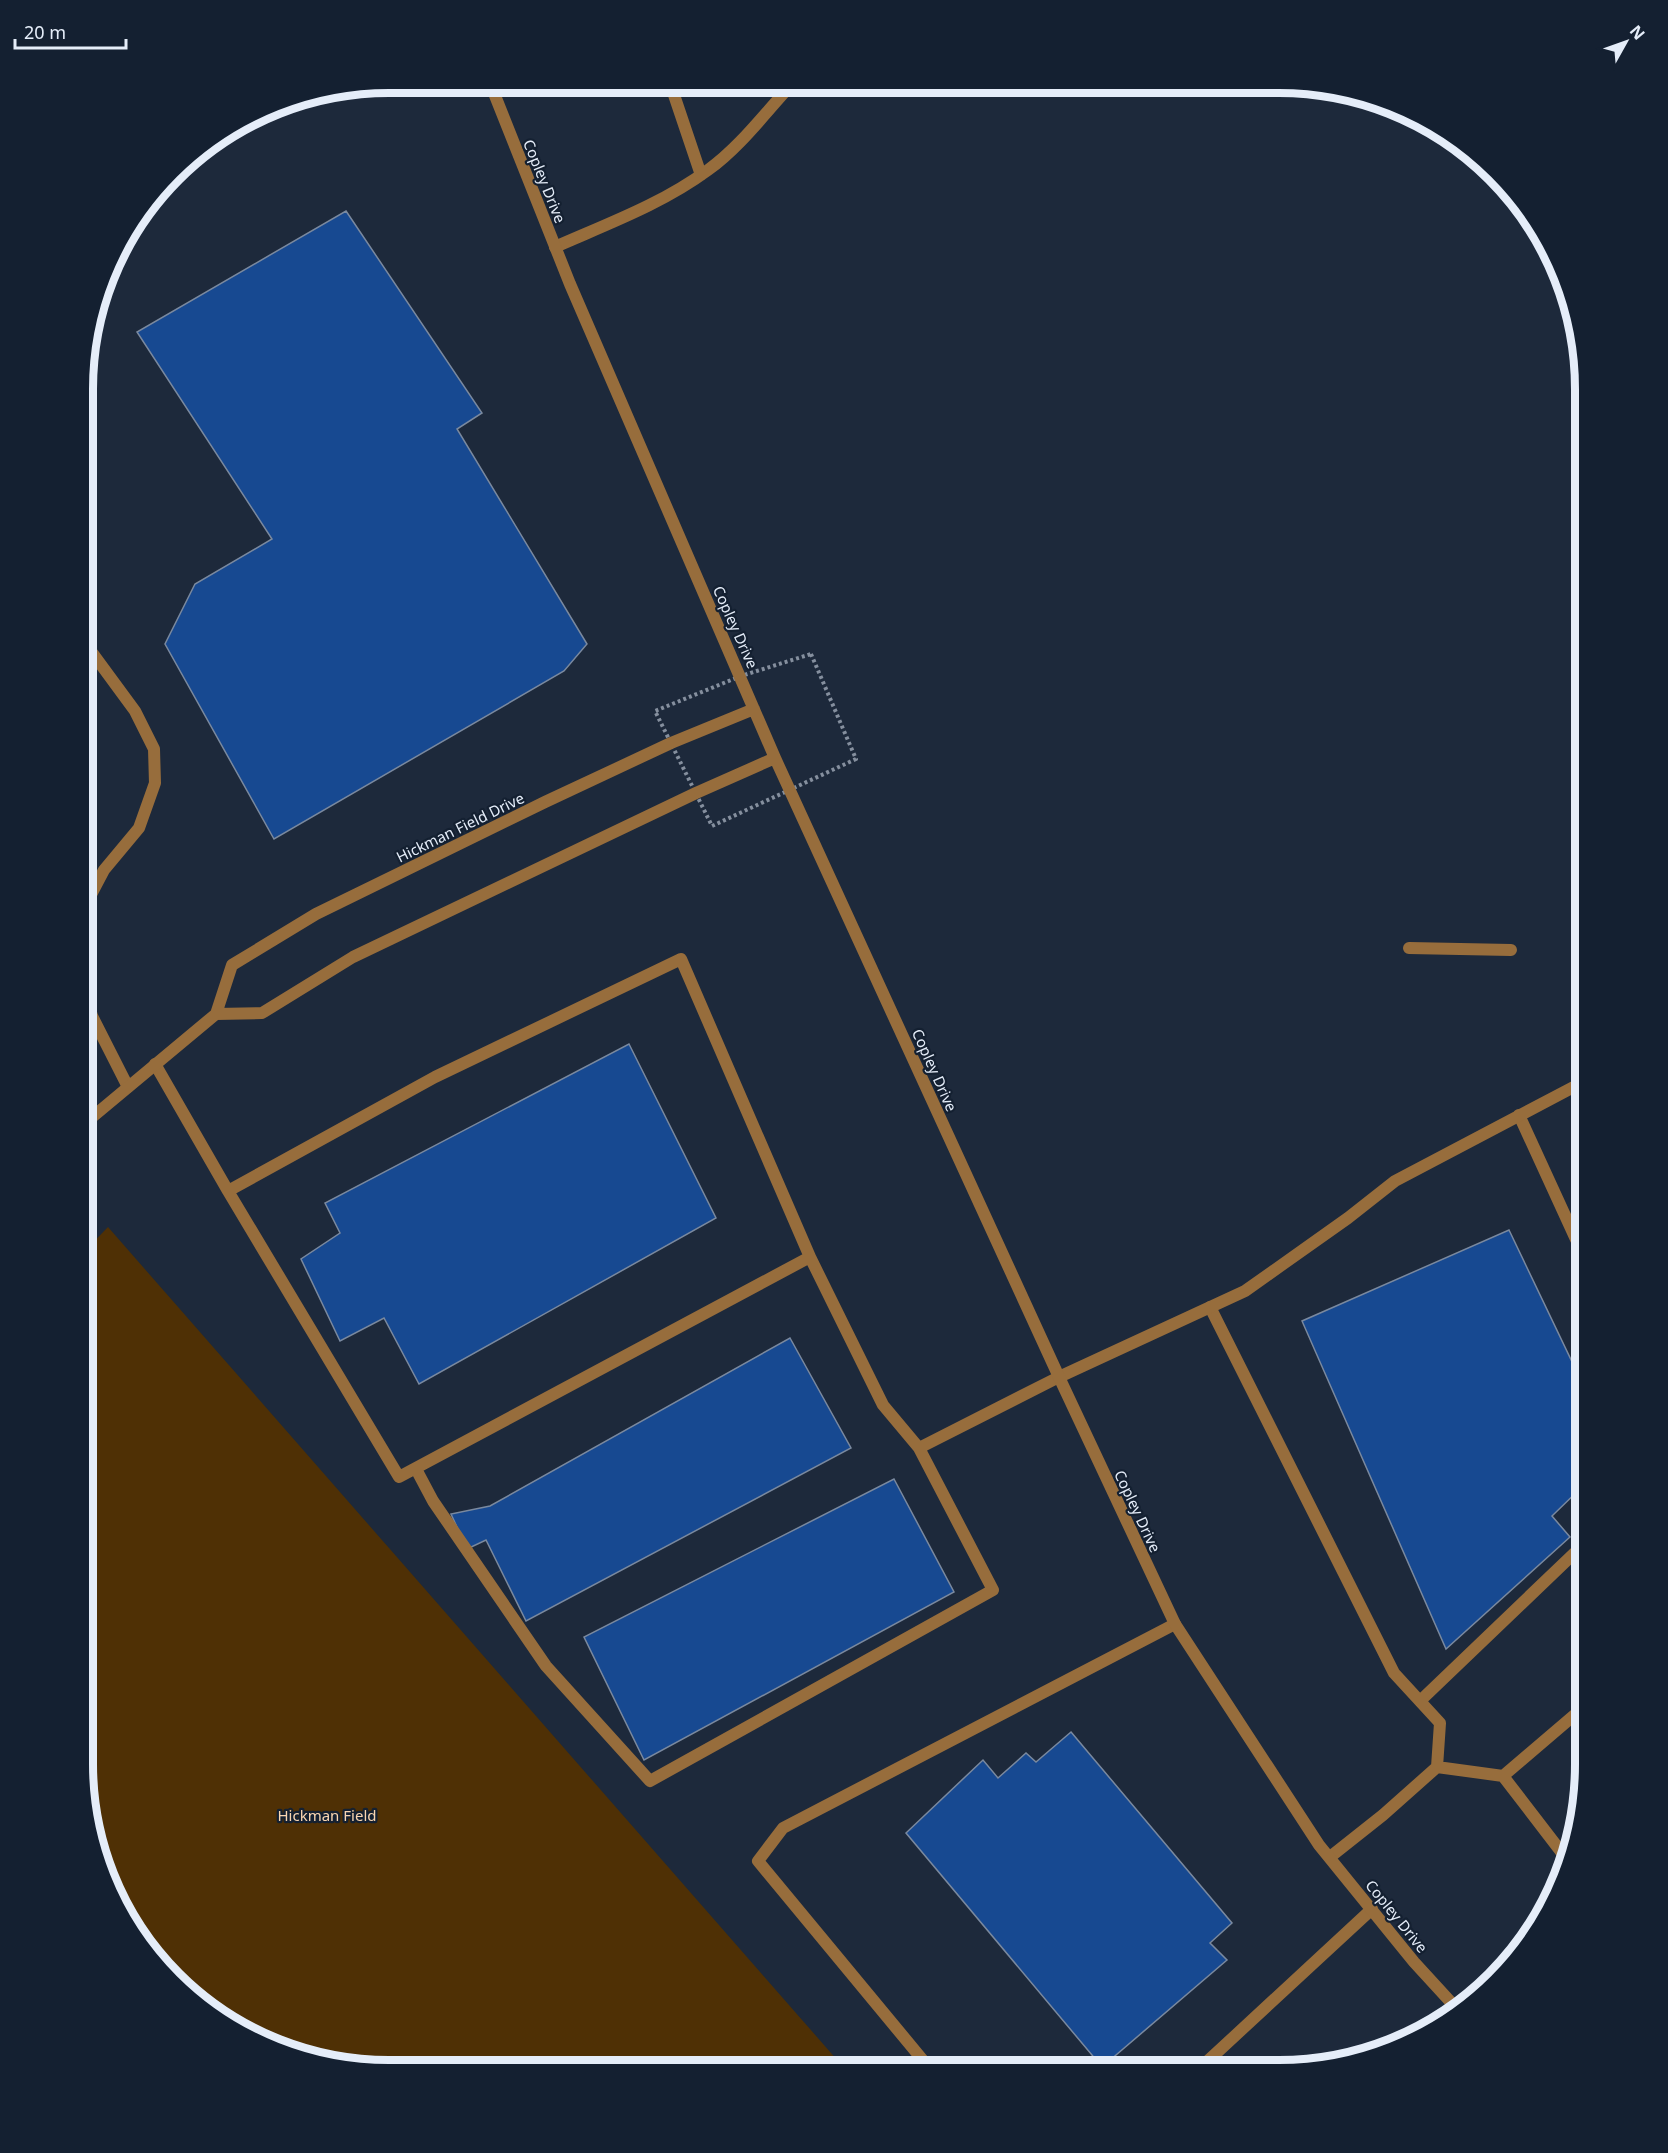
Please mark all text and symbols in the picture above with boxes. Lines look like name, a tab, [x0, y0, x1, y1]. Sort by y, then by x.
scale bar	[15, 12, 126, 50]
north arrow	[1596, 12, 1656, 72]
text: 20 m	[24, 20, 66, 44]
text: N	[1625, 20, 1650, 44]
street label: Copley Drive	[519, 136, 571, 226]
street label: Copley Drive	[709, 583, 763, 671]
street label: Hickman Field Drive	[393, 787, 527, 867]
street label: Copley Drive	[908, 1026, 962, 1114]
street label: Copley Drive	[1110, 1467, 1166, 1555]
park label: Hickman Field	[277, 1805, 377, 1825]
street label: Copley Drive	[1361, 1875, 1433, 1957]

